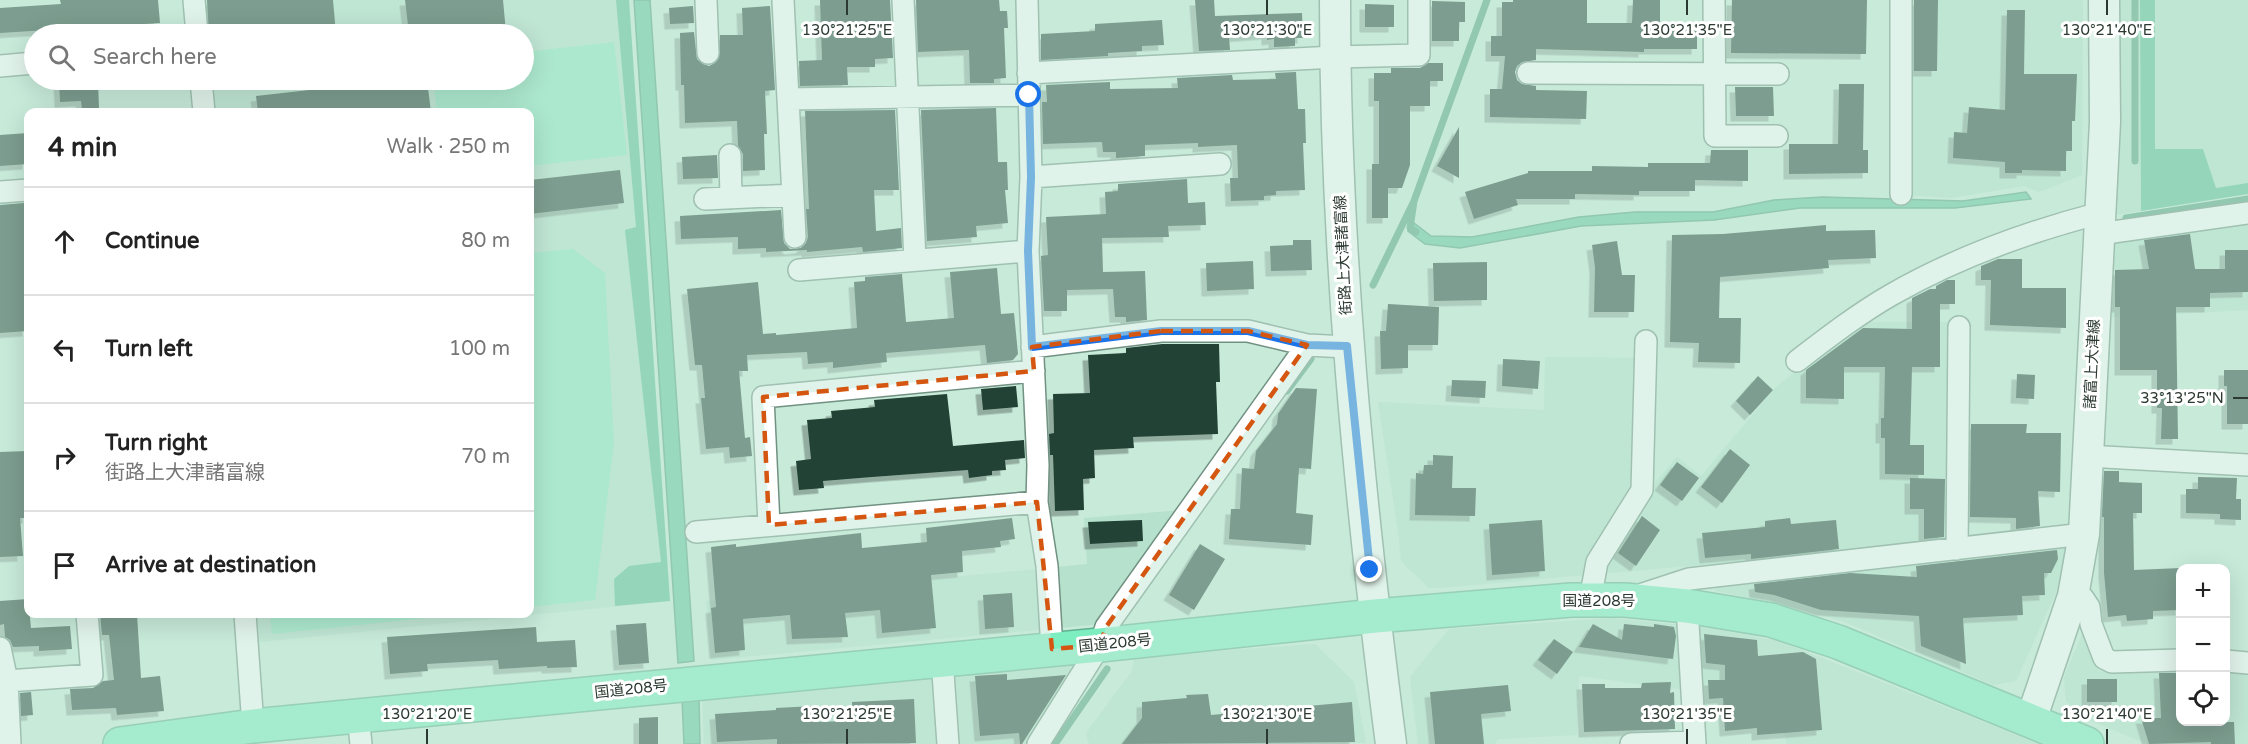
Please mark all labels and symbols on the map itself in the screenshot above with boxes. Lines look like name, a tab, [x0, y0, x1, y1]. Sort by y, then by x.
text: 130°21'25"E	[802, 21, 892, 39]
text: 130°21'30"E	[1222, 21, 1312, 39]
text: 130°21'35"E	[1642, 21, 1732, 39]
text: 130°21'40"E	[2062, 21, 2152, 39]
route start	[1015, 81, 1041, 107]
street label: 街路上大津諸富線	[1331, 195, 1355, 315]
street label: 諸富上大津線	[2081, 319, 2103, 409]
text: 33°13'25"N	[2140, 389, 2224, 407]
route end	[1356, 556, 1382, 582]
street label: 国道208号	[1562, 592, 1636, 610]
street label: 国道208号	[1078, 630, 1152, 656]
street label: 国道208号	[594, 676, 668, 702]
text: 130°21'20"E	[382, 705, 472, 723]
text: 130°21'25"E	[802, 705, 892, 723]
text: 130°21'30"E	[1222, 705, 1312, 723]
text: 130°21'35"E	[1642, 705, 1732, 723]
text: 130°21'40"E	[2062, 705, 2152, 723]

